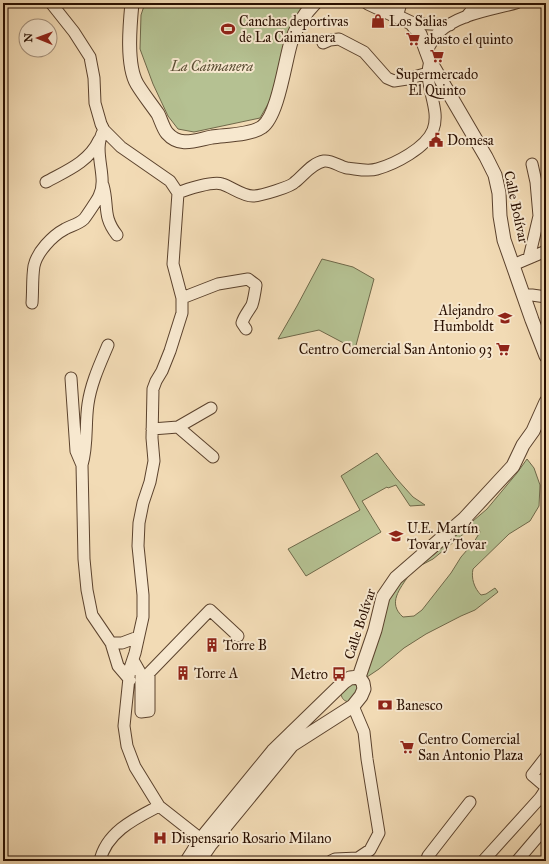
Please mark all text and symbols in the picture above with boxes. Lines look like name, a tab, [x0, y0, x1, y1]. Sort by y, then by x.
place label: Canchas deportivas de La Caimanera	[239, 13, 348, 46]
shop icon: Los Salias	[370, 13, 386, 29]
place label: Los Salias	[389, 13, 447, 30]
north arrow	[18, 18, 58, 58]
sports icon: Canchas deportivas de La Caimanera	[220, 21, 236, 37]
supermarket icon: abasto el quinto	[405, 31, 421, 47]
place label: abasto el quinto	[424, 31, 513, 49]
text: N	[22, 32, 35, 43]
supermarket icon: Supermercado El Quinto	[429, 48, 445, 64]
park label: La Caimanera	[170, 58, 254, 75]
place label: Supermercado El Quinto	[396, 66, 478, 99]
public building icon: Domesa	[428, 132, 444, 148]
place label: Domesa	[447, 132, 494, 149]
street label: Calle Bolívar	[500, 169, 532, 245]
place label: Alejandro Humboldt	[433, 302, 494, 335]
school or university icon: Alejandro Humboldt	[497, 310, 513, 326]
place label: Centro Comercial San Antonio 93	[299, 341, 492, 358]
supermarket icon: Centro Comercial San Antonio 93	[495, 341, 511, 357]
place label: U.E. Martín Tovar y Tovar	[407, 520, 487, 553]
school or university icon: U.E. Martín Tovar y Tovar	[388, 528, 404, 544]
street label: Calle Bolívar	[341, 586, 380, 662]
building icon: Torre B	[204, 637, 220, 653]
place label: Torre B	[223, 637, 267, 654]
building icon: Torre A	[175, 665, 191, 681]
place label: Torre A	[194, 665, 239, 682]
place label: Metro	[291, 666, 328, 683]
bus stop icon: Metro	[331, 666, 347, 682]
bank icon: Banesco	[377, 697, 393, 713]
place label: Banesco	[396, 697, 443, 714]
place label: Centro Comercial San Antonio Plaza	[418, 731, 523, 764]
supermarket icon: Centro Comercial San Antonio Plaza	[399, 739, 415, 755]
hospital icon: Dispensario Rosario Milano	[152, 830, 168, 846]
place label: Dispensario Rosario Milano	[171, 830, 331, 847]

